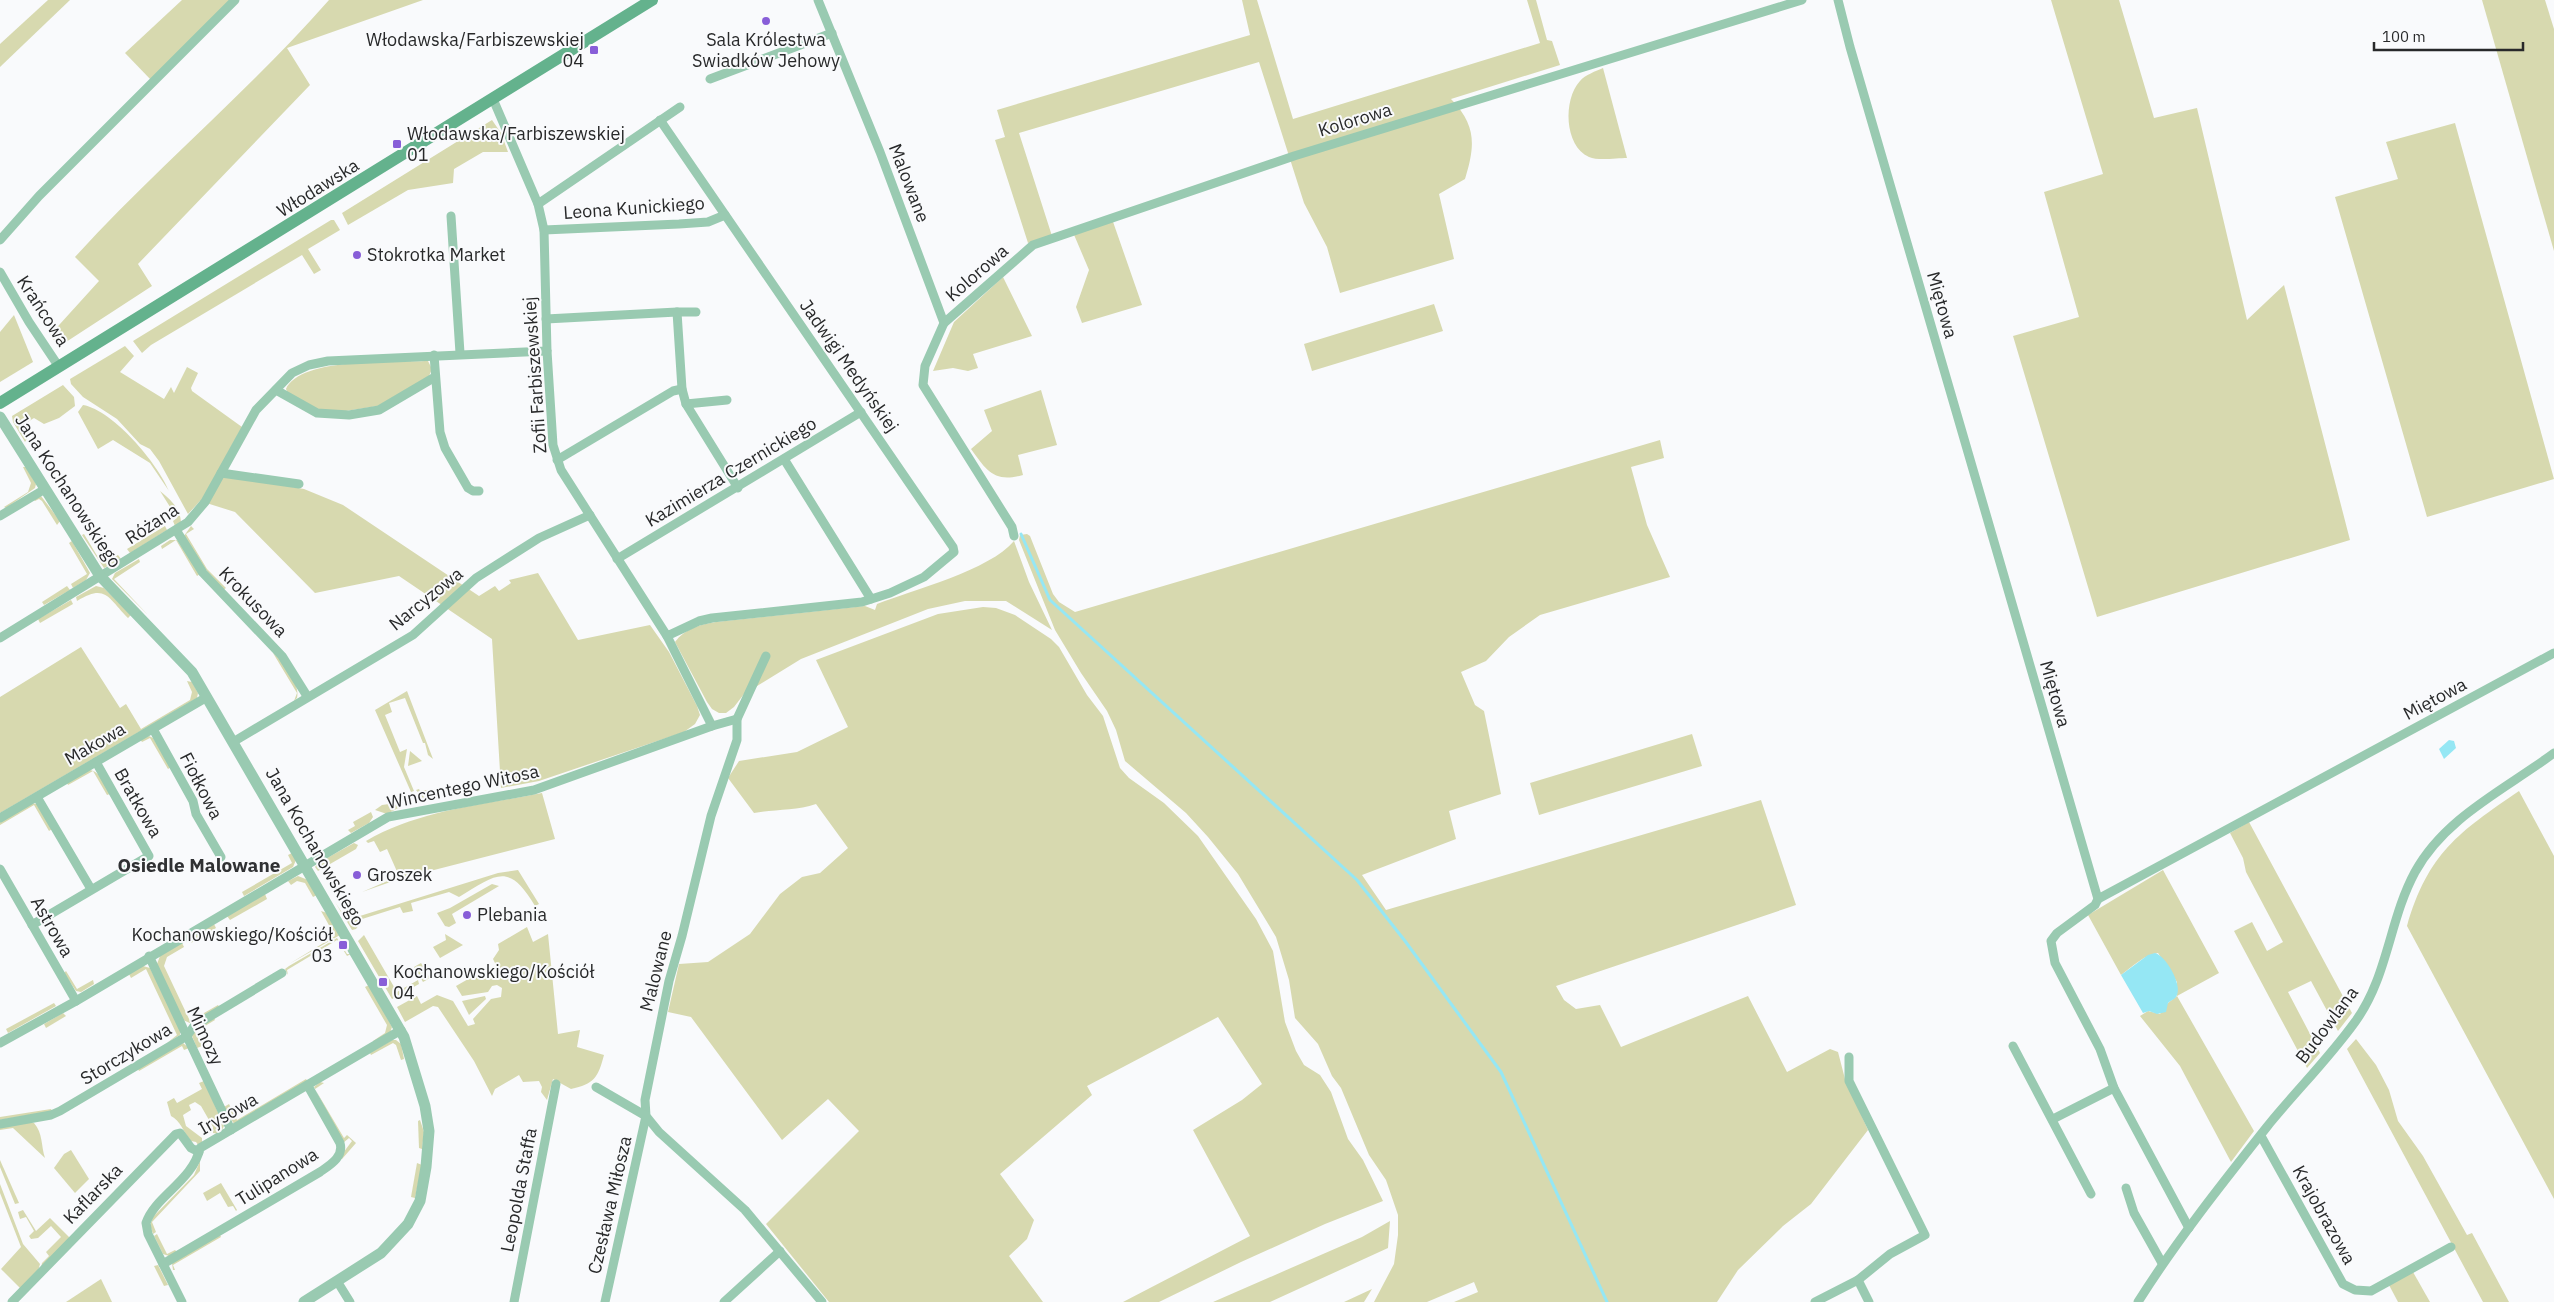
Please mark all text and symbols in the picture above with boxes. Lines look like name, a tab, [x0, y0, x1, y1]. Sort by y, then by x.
marker: Sala Królestwa Swiadków Jehowy	[760, 15, 772, 27]
scale bar	[2374, 20, 2523, 52]
text: 100 m	[2382, 27, 2426, 46]
place label: Włodawska/Farbiszewskiej 04	[366, 28, 584, 72]
place label: Sala Królestwa Swiadków Jehowy	[692, 28, 840, 72]
marker: Włodawska/Farbiszewskiej 04	[588, 44, 600, 56]
street label: Kolorowa	[1315, 97, 1395, 142]
place label: Włodawska/Farbiszewskiej 01	[407, 122, 625, 166]
marker: Włodawska/Farbiszewskiej 01	[391, 138, 403, 150]
street label: Malowane	[884, 140, 935, 226]
street label: Włodawska	[272, 153, 363, 222]
street label: Leona Kunickiego	[563, 191, 705, 224]
street label: Kolorowa	[941, 239, 1013, 306]
place label: Stokrotka Market	[367, 243, 506, 266]
marker: Stokrotka Market	[351, 249, 363, 261]
street label: Miętowa	[1922, 269, 1963, 341]
street label: Krańcowa	[12, 271, 75, 351]
street label: Jadwigi Medyńskiej	[795, 295, 904, 437]
street label: Zofii Farbiszewskiej	[518, 296, 551, 454]
street label: Jana Kochanowskiego	[10, 409, 127, 572]
street label: Kazimierza Czernickiego	[641, 411, 820, 532]
street label: Różana	[121, 498, 183, 549]
street label: Krokusowa	[214, 562, 293, 642]
street label: Narcyzowa	[384, 562, 468, 635]
street label: Miętowa	[2035, 658, 2076, 730]
street label: Miętowa	[2399, 672, 2471, 725]
street label: Makowa	[60, 717, 130, 770]
street label: Fiołkowa	[175, 748, 228, 823]
street label: Wincentego Witosa	[385, 759, 541, 814]
street label: Bratkowa	[109, 764, 168, 842]
street label: Jana Kochanowskiego	[261, 764, 370, 930]
district label: Osiedle Malowane	[118, 853, 280, 877]
place label: Groszek	[367, 863, 433, 886]
marker: Groszek	[351, 869, 363, 881]
street label: Astrowa	[26, 892, 79, 962]
place label: Plebania	[477, 903, 547, 926]
marker: Plebania	[461, 909, 473, 921]
place label: Kochanowskiego/Kościół 03	[132, 923, 333, 967]
street label: Malowane	[634, 928, 677, 1014]
marker: Kochanowskiego/Kościół 03	[337, 939, 349, 951]
place label: Kochanowskiego/Kościół 04	[393, 960, 594, 1004]
marker: Kochanowskiego/Kościół 04	[377, 976, 389, 988]
street label: Budowlana	[2290, 981, 2363, 1068]
street label: Mimozy	[182, 1003, 229, 1069]
street label: Storczykowa	[76, 1017, 176, 1090]
street label: Irysowa	[194, 1087, 262, 1140]
street label: Leopolda Staffa	[495, 1125, 542, 1254]
street label: Czesława Miłosza	[582, 1133, 637, 1276]
street label: Tulipanowa	[231, 1142, 322, 1211]
street label: Kaflarska	[58, 1158, 127, 1229]
street label: Krajobrazowa	[2288, 1161, 2361, 1269]

